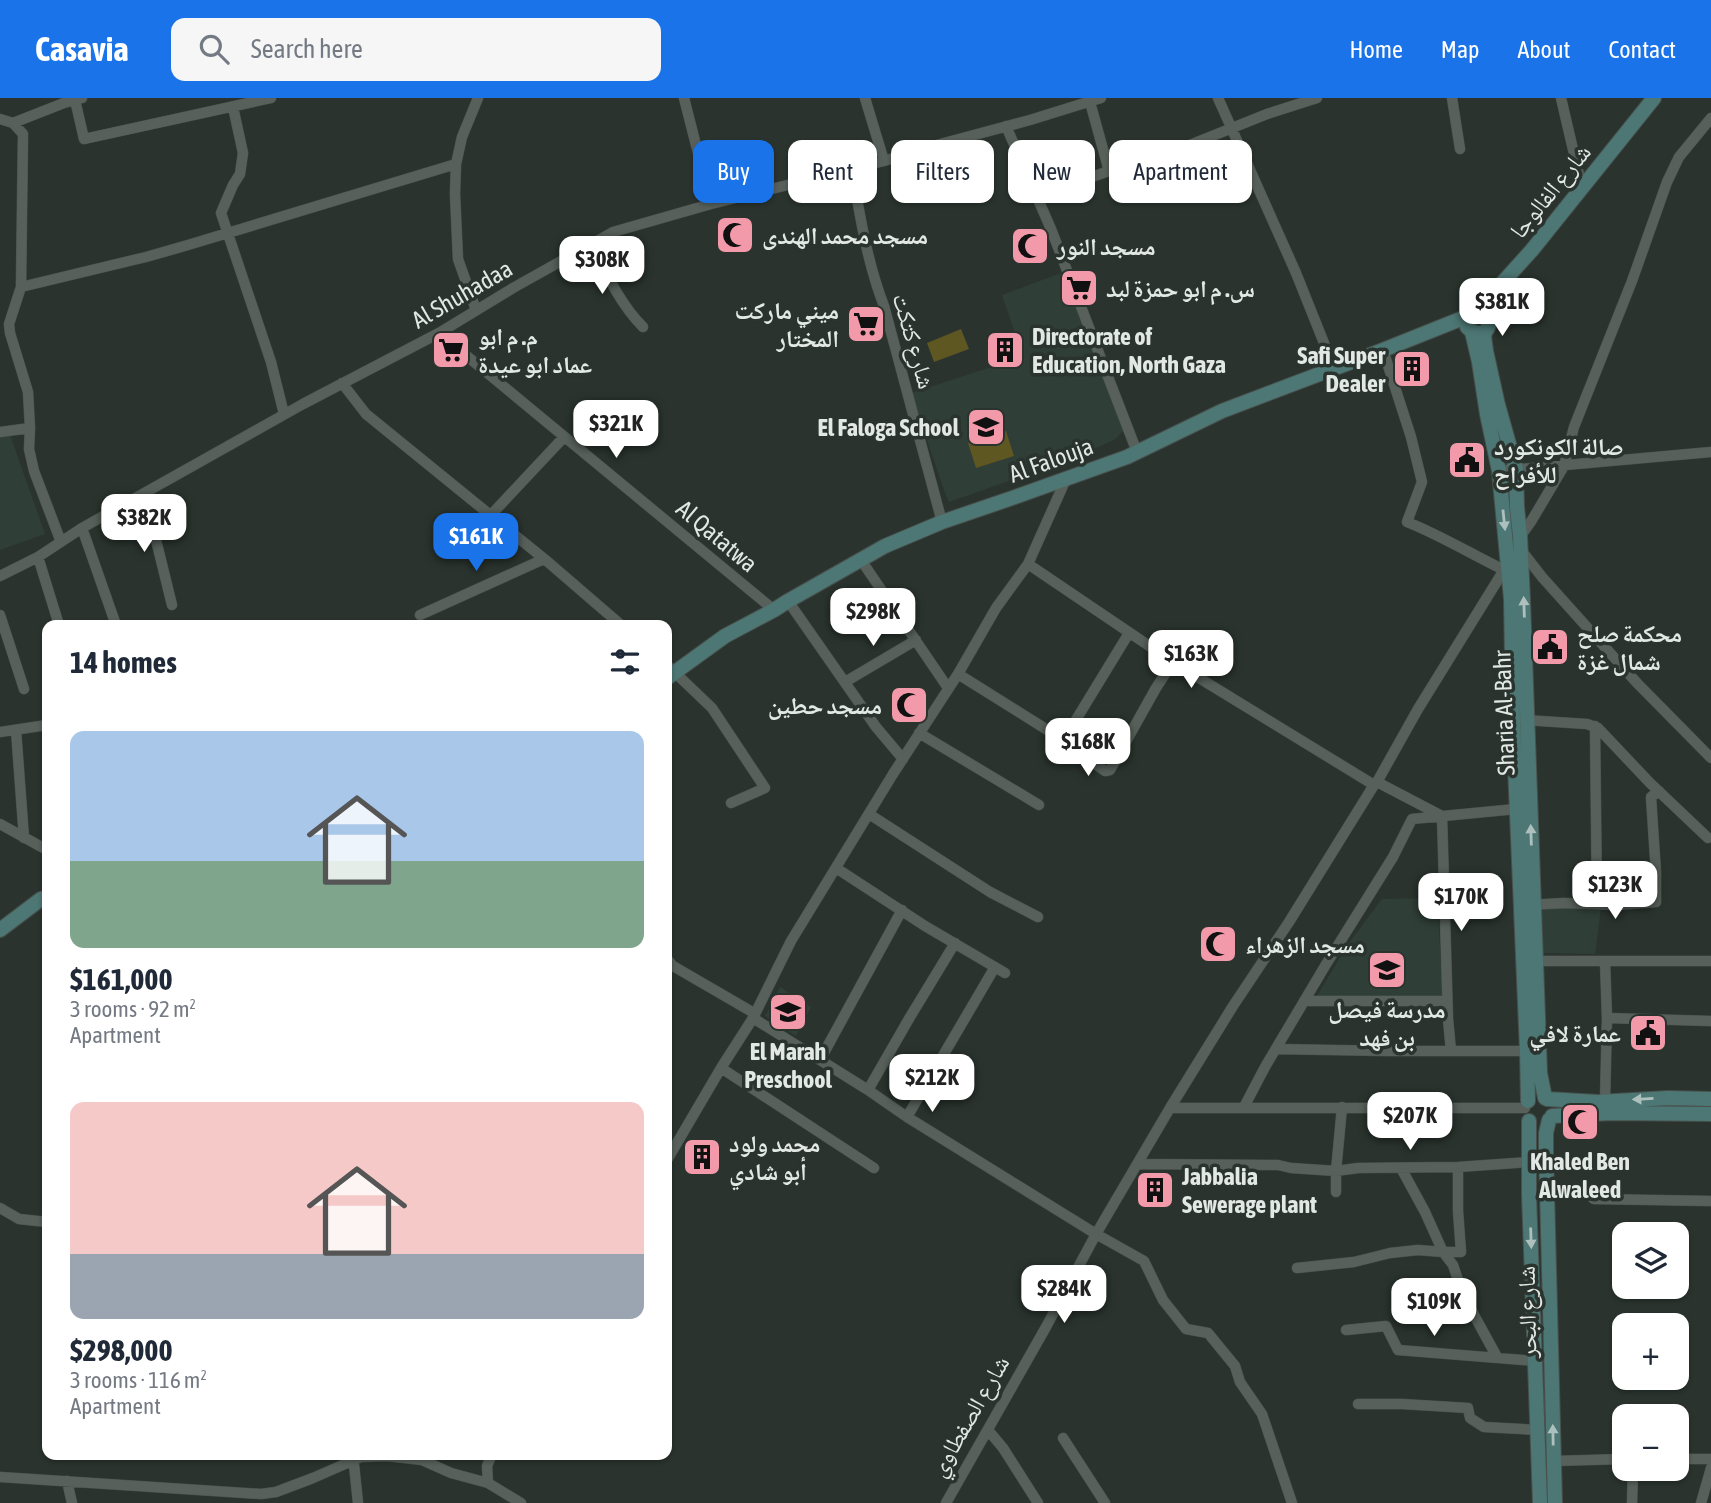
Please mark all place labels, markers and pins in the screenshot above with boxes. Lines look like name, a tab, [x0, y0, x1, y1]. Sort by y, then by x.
mosque icon: مسجد محمد الهندى	[714, 214, 756, 256]
place label: مسجد محمد الهندى	[762, 222, 928, 250]
mosque icon: مسجد النور	[1009, 225, 1051, 267]
place label: مسجد النور	[1056, 233, 1156, 260]
pin: $308K	[553, 236, 651, 296]
supermarket icon: س. م ابو حمزة لبد	[1058, 267, 1100, 309]
place label: س. م ابو حمزة لبد	[1106, 275, 1255, 306]
pin: $381K	[1453, 278, 1551, 338]
place label: ميني ماركت المختار	[735, 297, 839, 352]
supermarket icon: ميني ماركت المختار	[845, 303, 887, 345]
place label: م. م ابو عماد ابو عيدة	[478, 323, 592, 378]
place label: Directorate of Education, North Gaza	[1032, 323, 1226, 378]
supermarket icon: م. م ابو عماد ابو عيدة	[430, 329, 472, 371]
building icon: Directorate of Education, North Gaza	[984, 329, 1026, 371]
place label: Safi Super Dealer	[1297, 342, 1386, 397]
building icon: Safi Super Dealer	[1391, 348, 1433, 390]
pin: $321K	[567, 400, 665, 460]
school or university icon: El Faloga School	[965, 406, 1007, 448]
place label: El Faloga School	[818, 414, 960, 441]
place label: صالة الكونكورد للأفراح	[1494, 433, 1624, 490]
public building icon: صالة الكونكورد للأفراح	[1446, 439, 1488, 481]
pin: $382K	[95, 494, 193, 554]
pin: $161K	[427, 514, 525, 573]
pin: $298K	[824, 588, 922, 648]
place label: محكمة صلح شمال غزة	[1577, 620, 1682, 676]
public building icon: محكمة صلح شمال غزة	[1529, 626, 1571, 668]
pin: $163K	[1142, 630, 1240, 690]
mosque icon: مسجد حطين	[888, 684, 930, 726]
place label: مسجد حطين	[768, 692, 882, 720]
pin: $168K	[1039, 718, 1137, 778]
pin: $123K	[1566, 862, 1664, 921]
pin: $170K	[1412, 874, 1510, 933]
mosque icon: مسجد الزهراء	[1197, 923, 1239, 965]
place label: مسجد الزهراء	[1245, 931, 1365, 958]
school or university icon: مدرسة فيصل بن فهد	[1366, 949, 1408, 991]
school or university icon: El Marah Preschool	[767, 991, 809, 1033]
place label: مدرسة فيصل بن فهد	[1328, 996, 1446, 1052]
public building icon: عمارة لافي	[1627, 1012, 1669, 1054]
place label: عمارة لافي	[1529, 1020, 1621, 1052]
place label: El Marah Preschool	[744, 1038, 832, 1093]
pin: $212K	[883, 1054, 981, 1114]
pin: $207K	[1361, 1093, 1459, 1152]
mosque icon: Khaled Ben Alwaleed	[1559, 1101, 1601, 1143]
place label: محمد ولود أبو شادي	[729, 1130, 820, 1190]
building icon: محمد ولود أبو شادي	[681, 1136, 723, 1178]
place label: Khaled Ben Alwaleed	[1530, 1148, 1630, 1203]
place label: Jabbalia Sewerage plant	[1181, 1163, 1317, 1218]
building icon: Jabbalia Sewerage plant	[1134, 1169, 1176, 1211]
pin: $284K	[1015, 1266, 1113, 1325]
pin: $109K	[1385, 1278, 1483, 1338]

